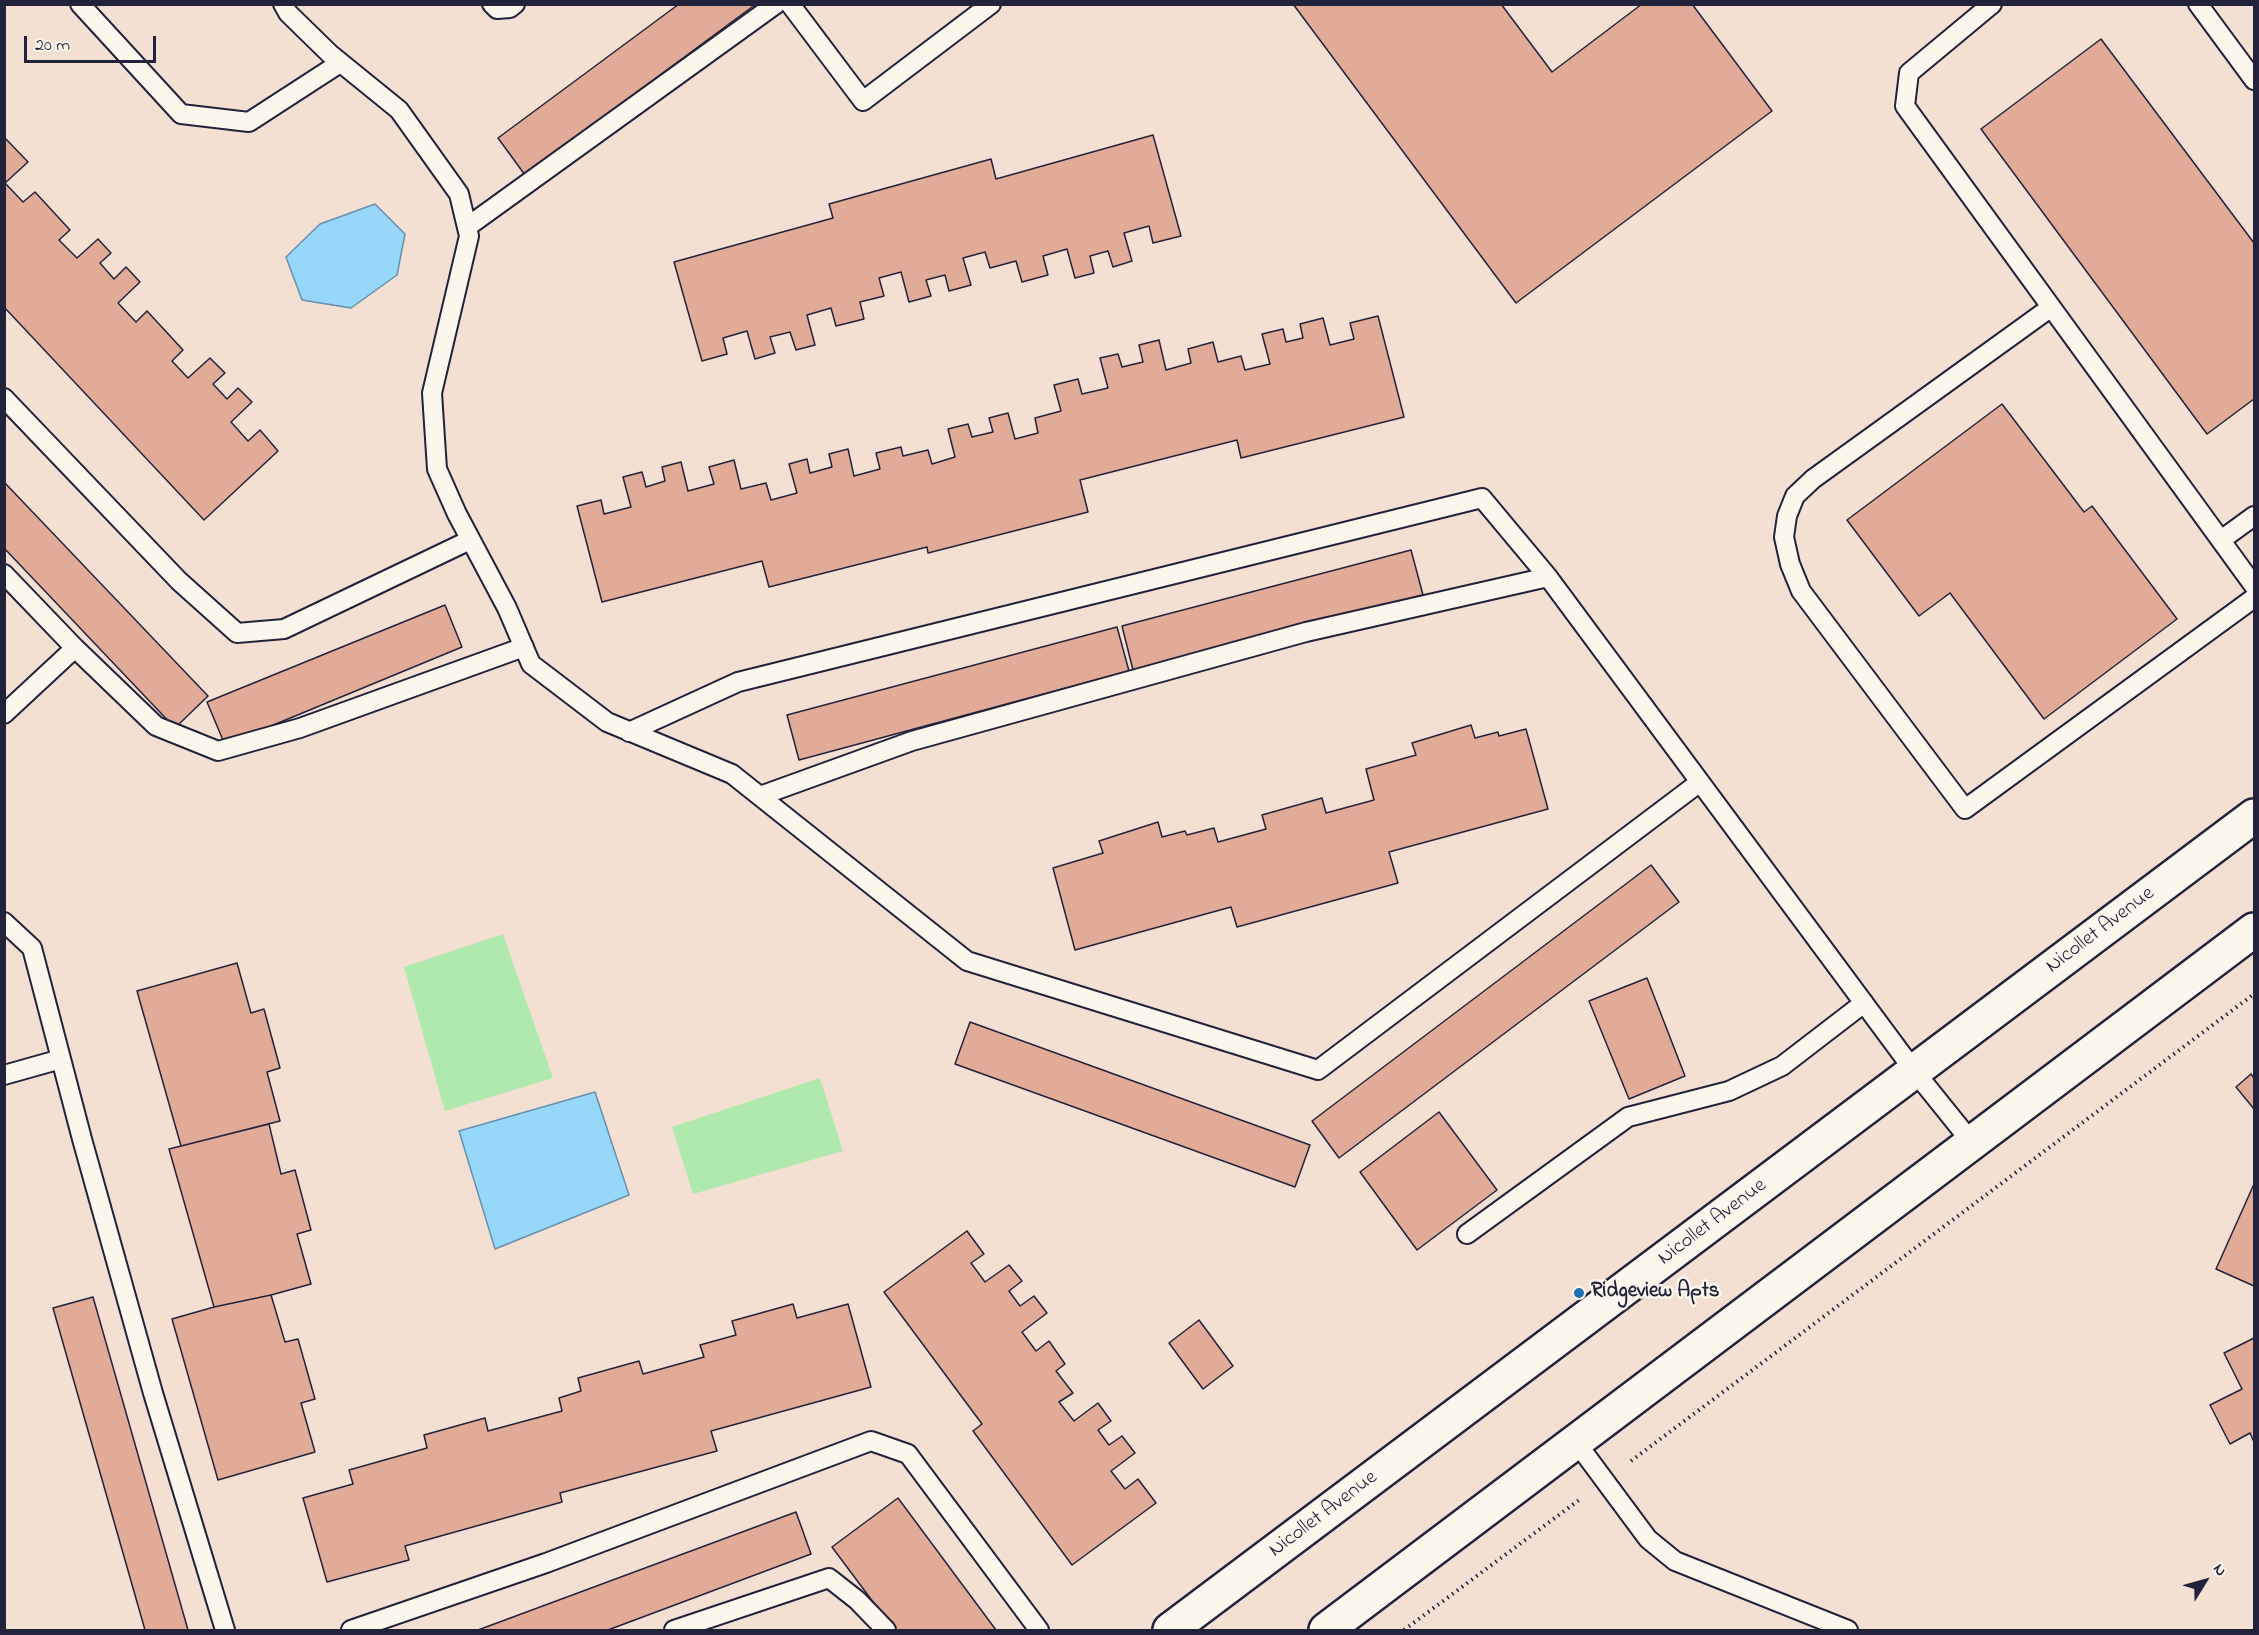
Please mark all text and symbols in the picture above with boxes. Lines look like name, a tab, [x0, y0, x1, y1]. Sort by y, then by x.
scale bar	[27, 24, 159, 62]
text: 20 m	[35, 33, 70, 59]
street label: Nicollet Avenue	[2042, 882, 2160, 980]
street label: Nicollet Avenue	[1654, 1174, 1772, 1272]
place label: Ridgeview Apts	[1591, 1280, 1719, 1306]
marker: Ridgeview Apts	[1572, 1286, 1586, 1300]
street label: Nicollet Avenue	[1265, 1466, 1383, 1564]
north arrow	[2175, 1551, 2235, 1611]
text: N	[2207, 1559, 2232, 1582]

